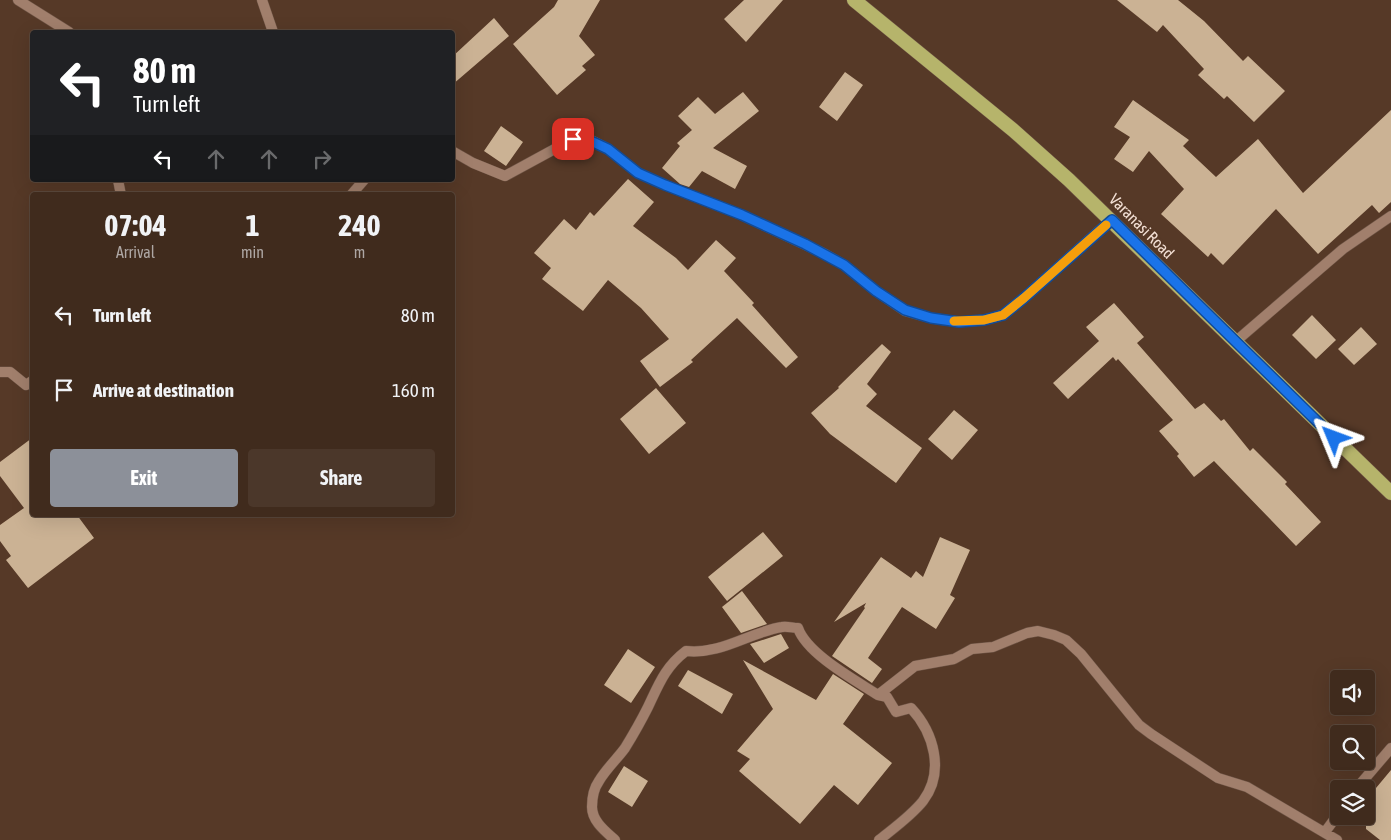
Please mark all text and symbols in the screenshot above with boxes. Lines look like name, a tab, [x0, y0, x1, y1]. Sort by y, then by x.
icon: left	[50, 50, 115, 115]
text: 80 m	[133, 50, 196, 90]
text: Turn left	[133, 91, 200, 117]
pin	[552, 118, 594, 160]
icon: arrive	[559, 125, 587, 153]
icon: left	[149, 145, 177, 173]
icon: ahead	[202, 145, 230, 173]
icon: ahead	[255, 145, 283, 173]
icon: right	[308, 145, 336, 173]
street label: Varanasi Road	[1106, 190, 1178, 262]
text: 07:04	[104, 208, 167, 242]
text: 1	[245, 208, 260, 242]
text: 240	[338, 208, 381, 242]
text: Arrival	[116, 243, 155, 261]
text: min	[241, 243, 264, 261]
text: m	[354, 243, 365, 261]
icon: left	[50, 301, 78, 329]
text: Turn left	[93, 304, 151, 326]
text: 80 m	[401, 304, 435, 326]
icon: arrive	[50, 376, 78, 404]
text: Arrive at destination	[93, 379, 234, 401]
text: 160 m	[392, 379, 435, 401]
position arrow	[1307, 411, 1359, 463]
button: Exit	[50, 449, 238, 507]
button: Share	[248, 449, 435, 507]
map controls	[1330, 670, 1375, 825]
button: sound	[1330, 670, 1375, 715]
button: search	[1330, 725, 1375, 770]
button: layers	[1330, 780, 1375, 825]

